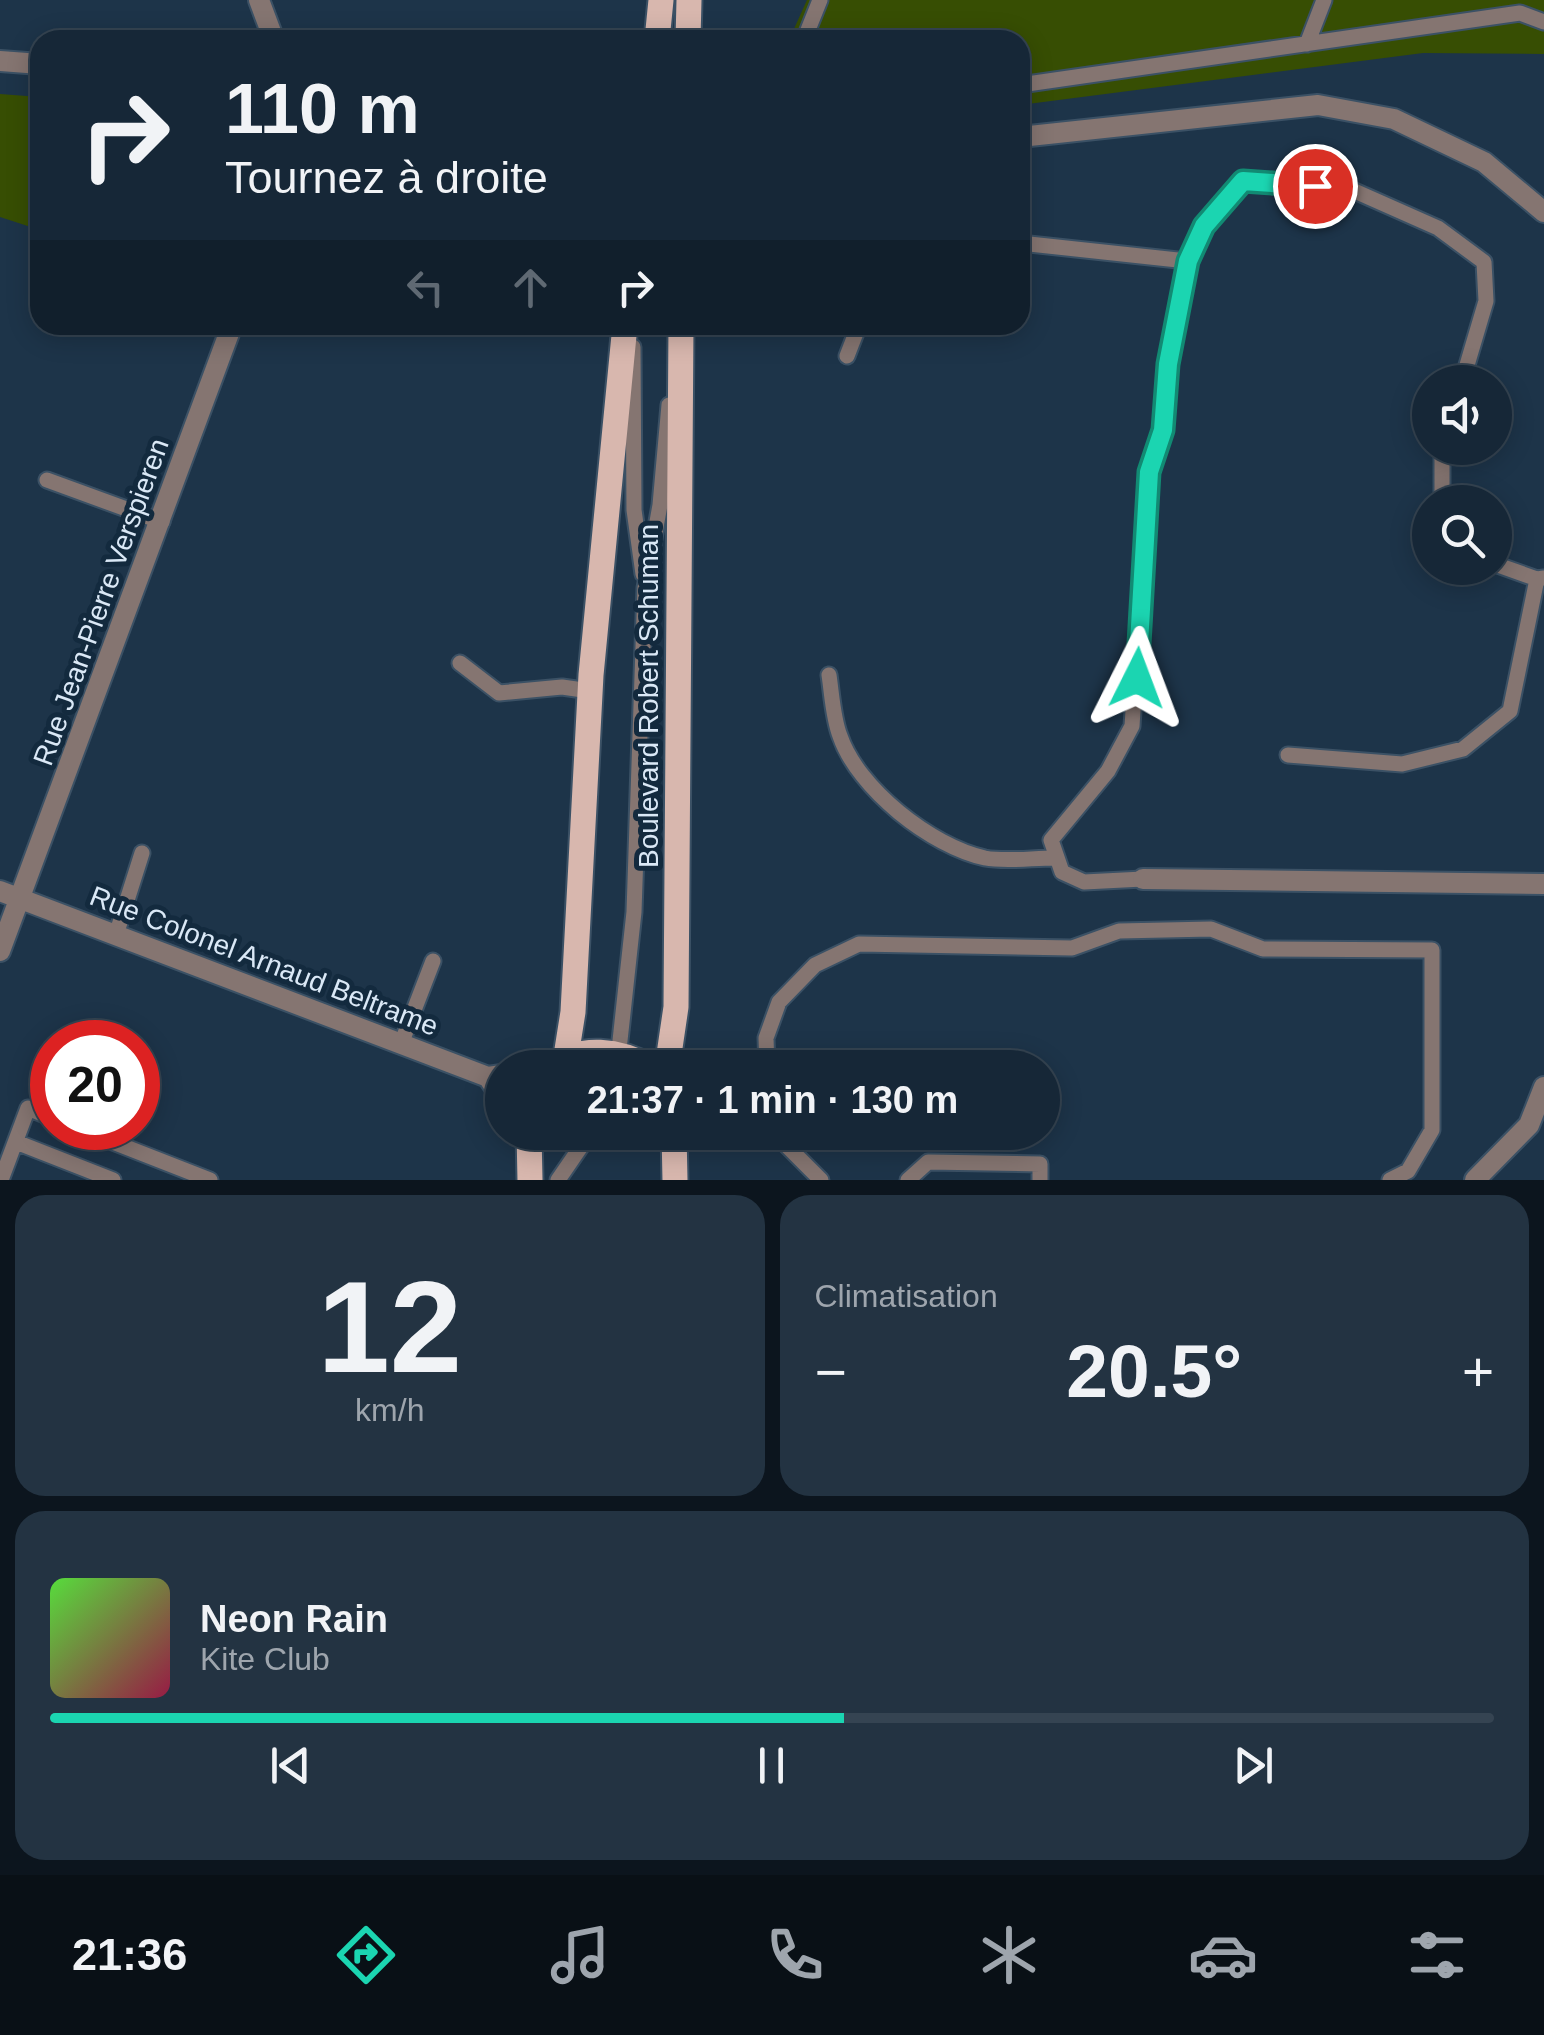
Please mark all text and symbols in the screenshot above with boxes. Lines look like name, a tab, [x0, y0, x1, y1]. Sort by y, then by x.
icon: right	[60, 70, 190, 200]
text: 110 m	[225, 70, 420, 148]
pin	[1273, 144, 1358, 229]
text: Tournez à droite	[225, 152, 548, 203]
icon: arrive	[1288, 159, 1343, 214]
icon: left	[398, 260, 453, 315]
icon: ahead	[503, 260, 558, 315]
icon: right	[608, 260, 663, 315]
map controls	[1412, 365, 1512, 585]
button: sound	[1412, 365, 1512, 465]
street label: Rue Jean-Pierre Verspieren	[27, 434, 175, 770]
button: search	[1412, 485, 1512, 585]
street label: Boulevard Robert Schuman	[633, 524, 664, 868]
position arrow	[1085, 626, 1189, 730]
street label: Rue Colonel Arnaud Beltrame	[86, 880, 442, 1042]
speed limit sign: 20	[30, 1020, 160, 1150]
text: 21:37 · 1 min · 130 m	[587, 1079, 958, 1121]
text: 12	[317, 1254, 462, 1400]
text: Climatisation	[815, 1278, 998, 1314]
text: 20.5°	[1066, 1329, 1242, 1413]
text: −	[815, 1341, 847, 1403]
text: +	[1462, 1341, 1494, 1403]
text: km/h	[355, 1392, 424, 1428]
text: Neon Rain	[200, 1598, 388, 1640]
text: Kite Club	[200, 1641, 330, 1677]
icon: previous	[263, 1738, 318, 1793]
icon: pause	[744, 1738, 799, 1793]
icon: next	[1226, 1738, 1281, 1793]
icon: directions	[331, 1920, 401, 1990]
icon: music	[545, 1920, 615, 1990]
icon: phone	[760, 1920, 830, 1990]
icon: climate	[974, 1920, 1044, 1990]
icon: car	[1188, 1920, 1258, 1990]
icon: filters	[1402, 1920, 1472, 1990]
text: 21:36	[72, 1929, 187, 1980]

